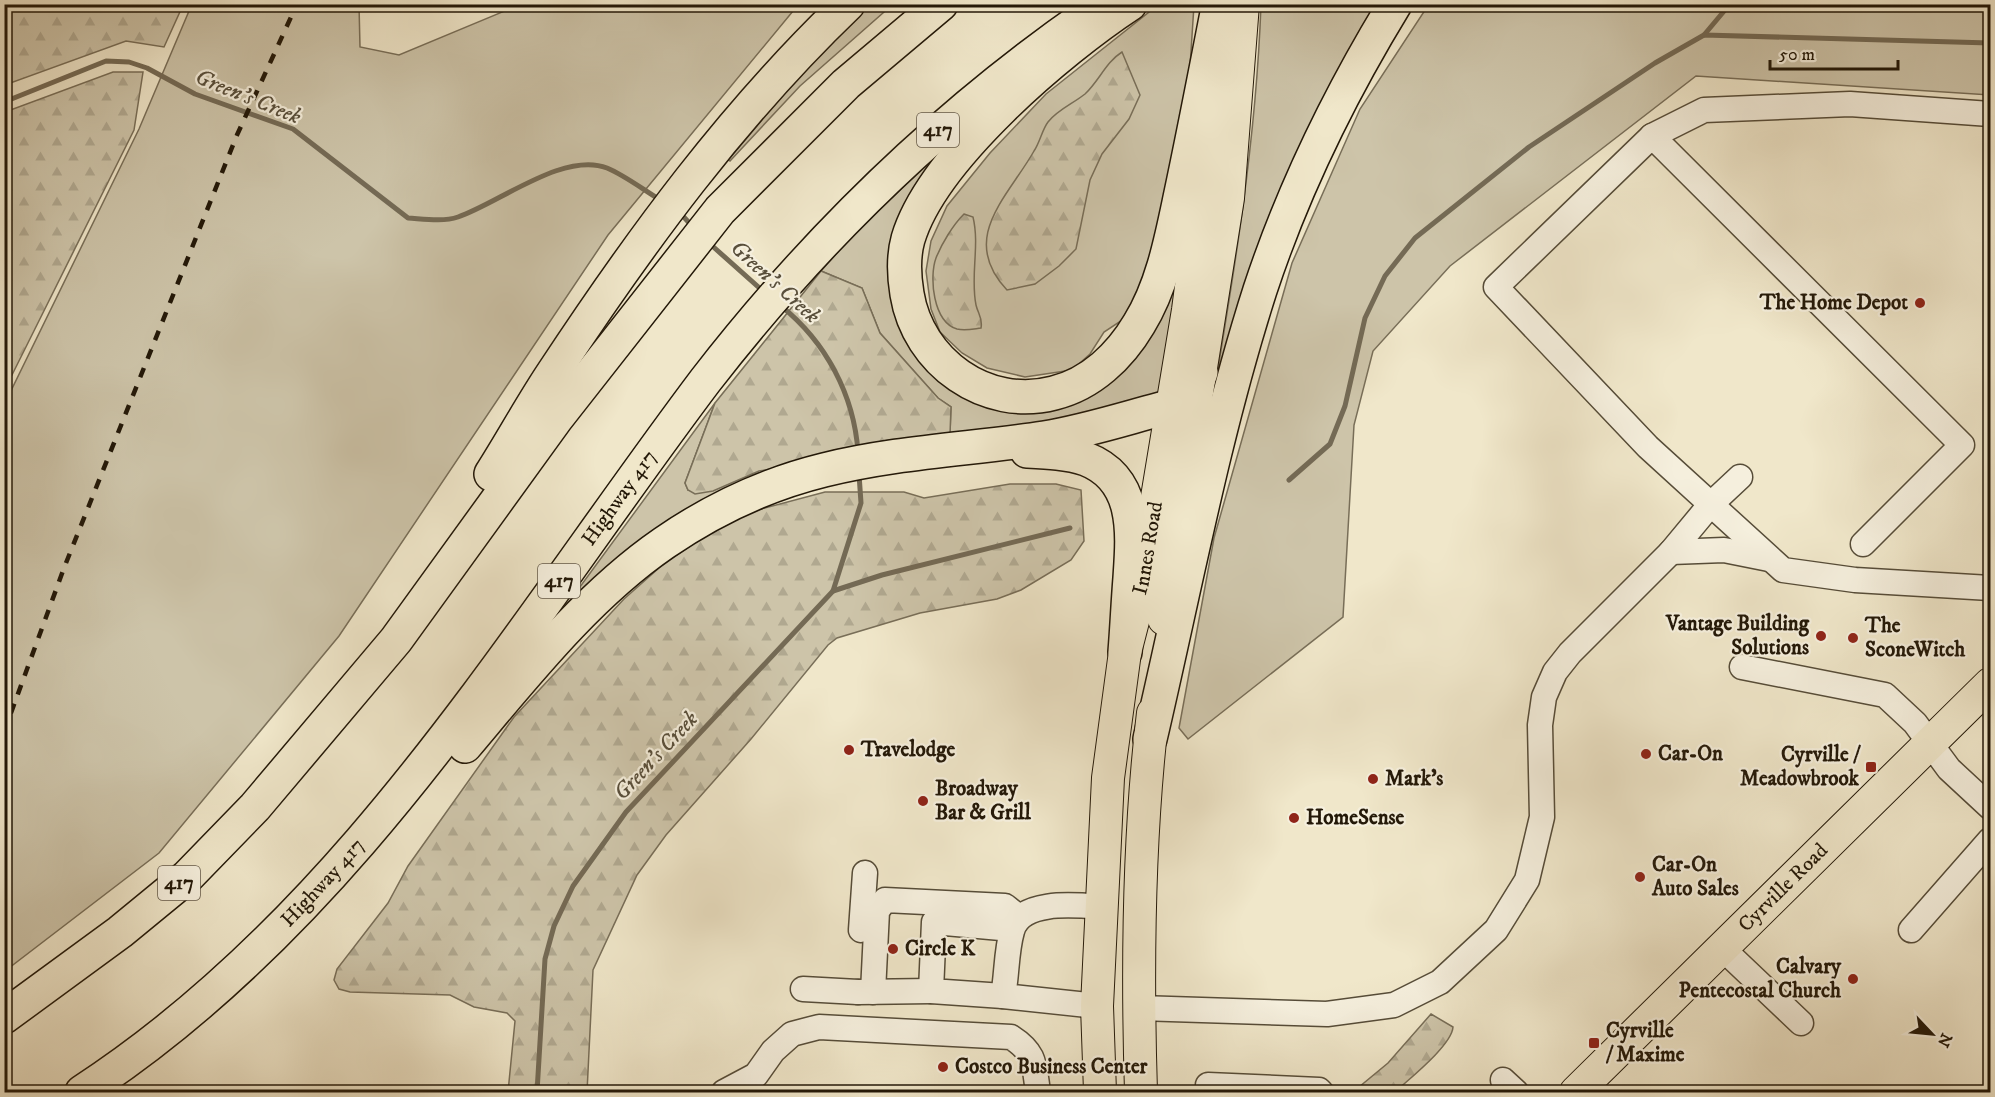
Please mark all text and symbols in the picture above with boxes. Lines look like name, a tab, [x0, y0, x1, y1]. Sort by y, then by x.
scale bar	[1770, 33, 1898, 71]
text: 50 m	[1779, 44, 1815, 66]
water label: Green's Creek	[191, 64, 306, 131]
road number: 417	[917, 113, 959, 147]
water label: Green's Creek	[724, 235, 826, 330]
place label: The Home Depot	[1759, 290, 1908, 316]
marker: The Home Depot	[1913, 296, 1927, 310]
street label: Highway 417	[576, 445, 663, 551]
street label: Innes Road	[1127, 499, 1169, 598]
road number: 417	[538, 564, 580, 598]
place label: Vantage Building Solutions	[1665, 611, 1810, 661]
place label: The SconeWitch	[1864, 613, 1966, 663]
marker: Vantage Building Solutions	[1814, 629, 1828, 643]
marker: The SconeWitch	[1846, 631, 1860, 645]
water label: Green's Creek	[608, 705, 705, 806]
place label: Travelodge	[860, 737, 955, 763]
place label: Car-On	[1658, 741, 1724, 767]
place label: Cyrville / Meadowbrook	[1740, 742, 1861, 792]
marker: Travelodge	[842, 743, 856, 757]
marker: Car-On	[1639, 747, 1653, 761]
marker: Cyrville / Meadowbrook	[1864, 760, 1878, 774]
place label: Mark's	[1385, 766, 1443, 792]
marker: Mark's	[1366, 772, 1380, 786]
place label: Broadway Bar & Grill	[935, 776, 1031, 826]
marker: Broadway Bar & Grill	[916, 794, 930, 808]
place label: HomeSense	[1306, 805, 1405, 831]
marker: HomeSense	[1287, 811, 1301, 825]
street label: Highway 417	[276, 833, 370, 933]
street label: Cyrville Road	[1733, 837, 1834, 938]
place label: Car-On Auto Sales	[1651, 852, 1739, 902]
road number: 417	[158, 866, 200, 900]
marker: Car-On Auto Sales	[1633, 870, 1647, 884]
place label: Circle K	[905, 936, 977, 962]
marker: Circle K	[886, 942, 900, 956]
place label: Calvary Pentecostal Church	[1679, 954, 1842, 1004]
marker: Calvary Pentecostal Church	[1846, 972, 1860, 986]
north arrow	[1902, 1004, 1962, 1064]
place label: Cyrville / Maxime	[1605, 1018, 1685, 1068]
text: N	[1933, 1030, 1956, 1050]
marker: Cyrville / Maxime	[1587, 1036, 1601, 1050]
place label: Costco Business Center	[955, 1054, 1149, 1080]
marker: Costco Business Center	[936, 1060, 950, 1074]

